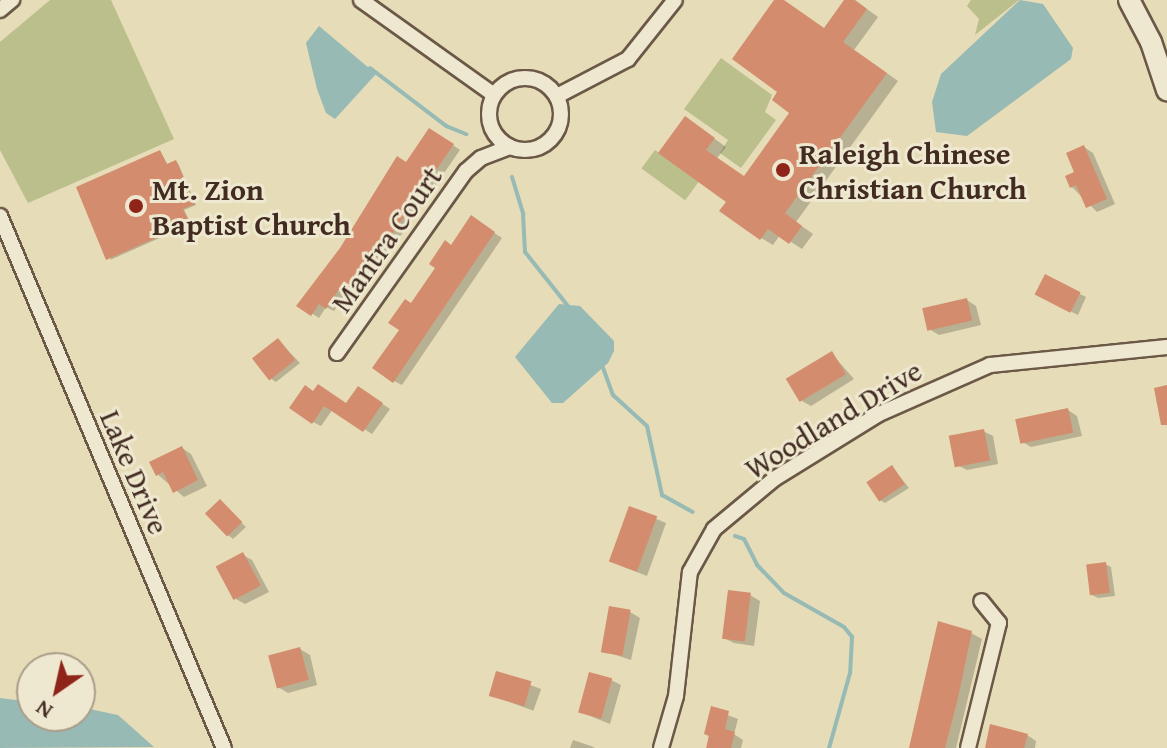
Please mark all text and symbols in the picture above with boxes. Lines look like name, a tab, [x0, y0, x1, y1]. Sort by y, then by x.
place label: Raleigh Chinese Christian Church	[799, 135, 1026, 206]
street label: Mantra Court	[323, 159, 449, 319]
marker: Raleigh Chinese Christian Church	[774, 161, 792, 179]
place label: Mt. Zion Baptist Church	[152, 171, 351, 242]
marker: Mt. Zion Baptist Church	[127, 197, 145, 215]
street label: Woodland Drive	[738, 352, 928, 486]
street label: Lake Drive	[93, 404, 177, 540]
north arrow	[16, 652, 96, 732]
text: N	[29, 693, 59, 728]

